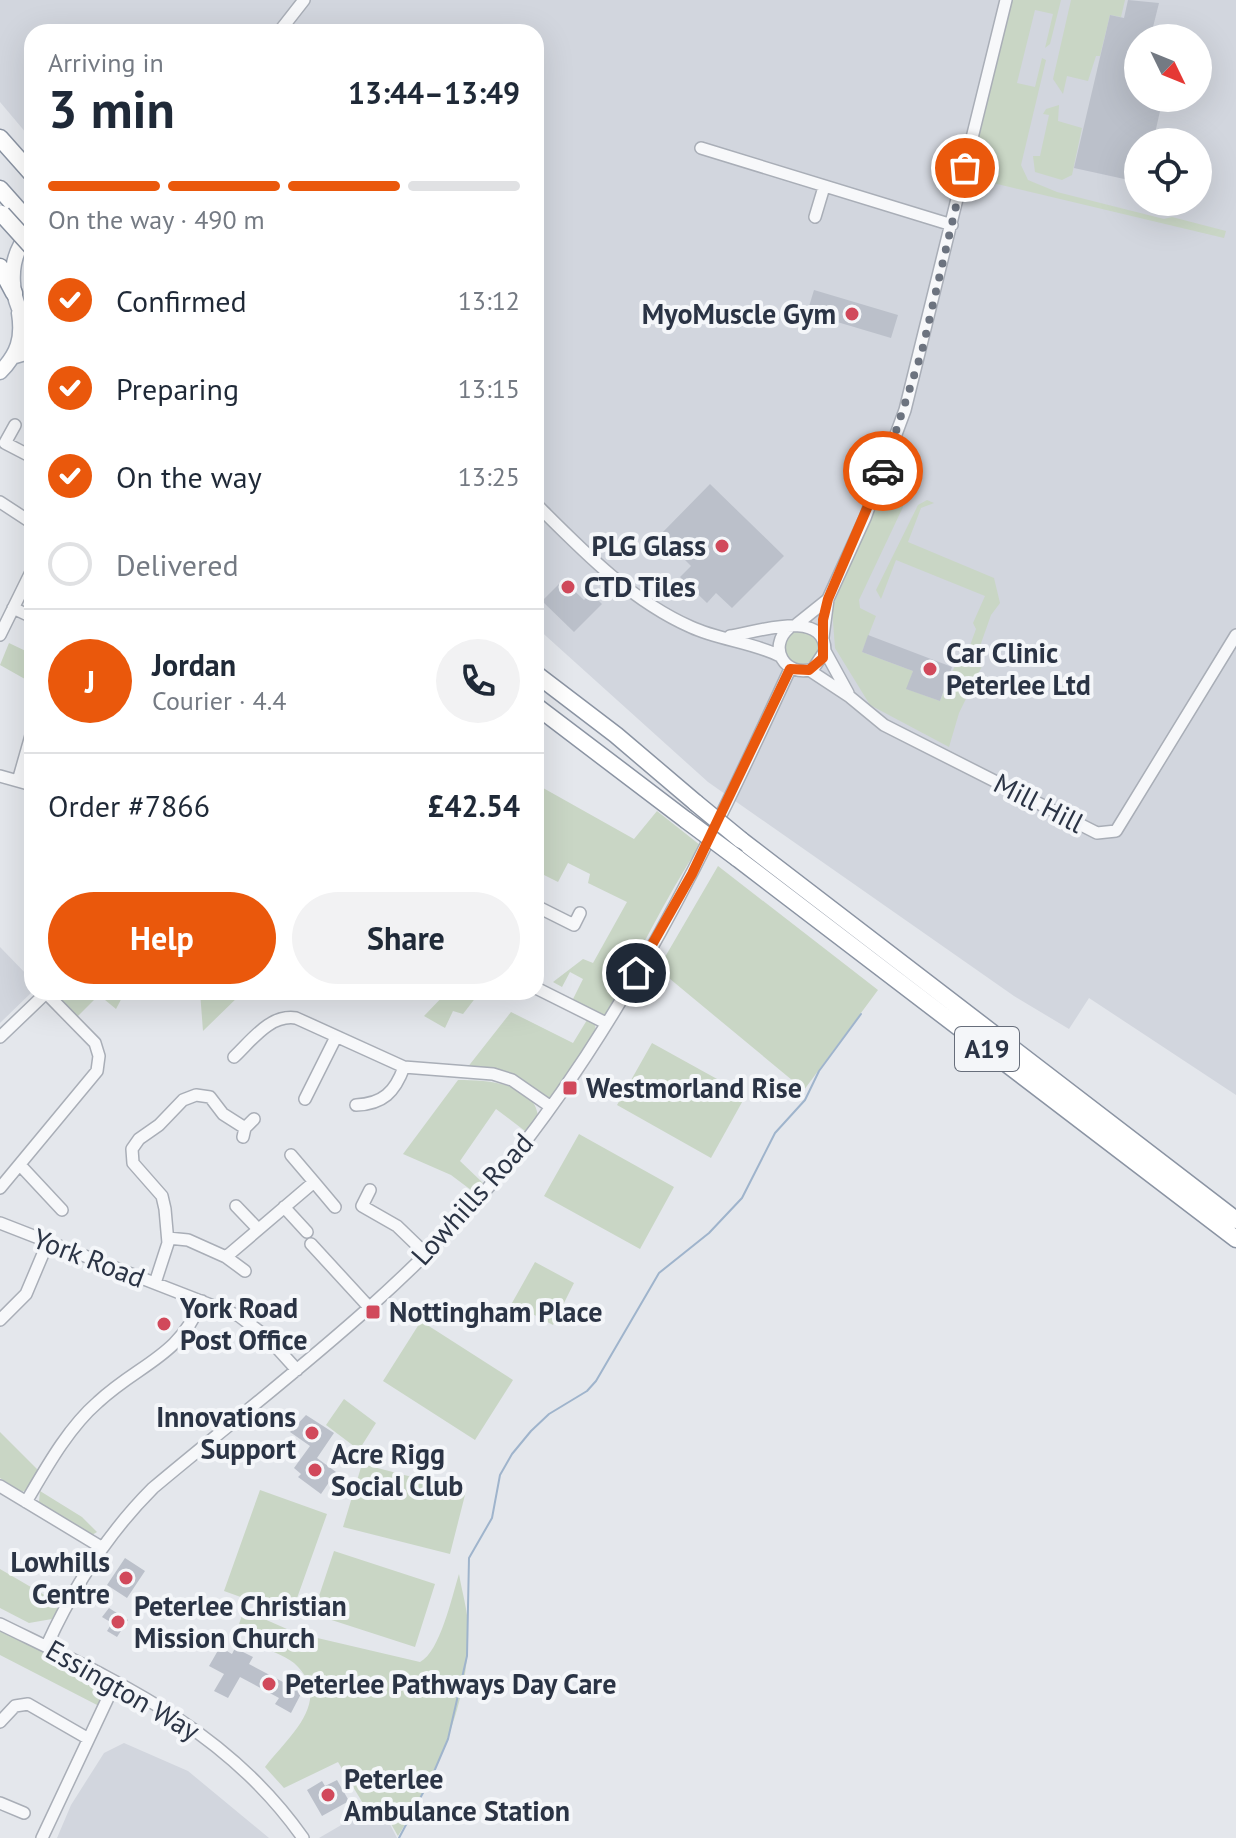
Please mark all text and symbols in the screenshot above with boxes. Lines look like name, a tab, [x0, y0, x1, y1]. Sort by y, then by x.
north arrow	[1124, 24, 1212, 112]
map controls	[1124, 24, 1212, 216]
text: Arriving in	[48, 46, 164, 79]
text: 13:44–13:49	[348, 73, 520, 112]
text: 3 min	[48, 75, 175, 142]
button: locate	[1124, 128, 1212, 216]
pin	[931, 134, 999, 202]
icon: bag	[943, 146, 987, 190]
text: On the way · 490 m	[48, 203, 265, 236]
icon: check	[48, 278, 92, 322]
text: Confirmed	[116, 281, 247, 320]
text: 13:12	[458, 284, 520, 317]
place label: MyoMuscle Gym	[642, 295, 836, 332]
marker: MyoMuscle Gym	[843, 305, 861, 323]
icon: check	[48, 366, 92, 410]
text: Preparing	[116, 369, 239, 408]
text: 13:15	[458, 372, 520, 405]
courier	[843, 431, 923, 511]
icon: car	[861, 449, 905, 493]
icon: check	[48, 454, 92, 498]
text: On the way	[116, 457, 262, 496]
text: 13:25	[458, 460, 520, 493]
place label: PLG Glass	[592, 527, 706, 564]
marker: PLG Glass	[713, 537, 731, 555]
text: Delivered	[116, 545, 239, 584]
place label: CTD Tiles	[584, 568, 696, 605]
marker: CTD Tiles	[559, 578, 577, 596]
place label: Car Clinic Peterlee Ltd	[946, 634, 1091, 703]
button: phone	[436, 639, 520, 723]
text: Jordan	[152, 645, 236, 684]
marker: Car Clinic Peterlee Ltd	[921, 660, 939, 678]
text: J	[85, 662, 95, 701]
text: Courier · 4.4	[152, 684, 286, 717]
street label: Mill Hill	[988, 764, 1090, 841]
text: Order #7866	[48, 786, 210, 825]
text: £42.54	[428, 786, 520, 825]
button: Help	[48, 892, 276, 984]
button: Share	[292, 892, 520, 984]
pin	[602, 939, 670, 1007]
icon: home	[614, 951, 658, 995]
road number: A19	[955, 1027, 1019, 1071]
place label: Westmorland Rise	[586, 1069, 802, 1106]
marker: Westmorland Rise	[561, 1079, 579, 1097]
street label: Lowhills Road	[402, 1125, 541, 1273]
street label: York Road	[28, 1219, 150, 1296]
place label: York Road Post Office	[179, 1289, 307, 1358]
place label: Nottingham Place	[389, 1293, 602, 1330]
marker: Nottingham Place	[364, 1303, 382, 1321]
marker: York Road Post Office	[155, 1315, 173, 1333]
place label: Innovations Support	[156, 1398, 296, 1467]
marker: Innovations Support	[303, 1424, 321, 1442]
place label: Acre Rigg Social Club	[331, 1435, 463, 1504]
marker: Acre Rigg Social Club	[306, 1461, 324, 1479]
place label: Lowhills Centre	[11, 1543, 110, 1612]
marker: Lowhills Centre	[117, 1569, 135, 1587]
place label: Peterlee Christian Mission Church	[134, 1587, 347, 1656]
marker: Peterlee Christian Mission Church	[109, 1613, 127, 1631]
street label: Essington Way	[40, 1631, 207, 1749]
place label: Peterlee Pathways Day Care	[285, 1665, 616, 1702]
marker: Peterlee Pathways Day Care	[260, 1675, 278, 1693]
place label: Peterlee Ambulance Station	[344, 1760, 570, 1829]
marker: Peterlee Ambulance Station	[319, 1786, 337, 1804]

